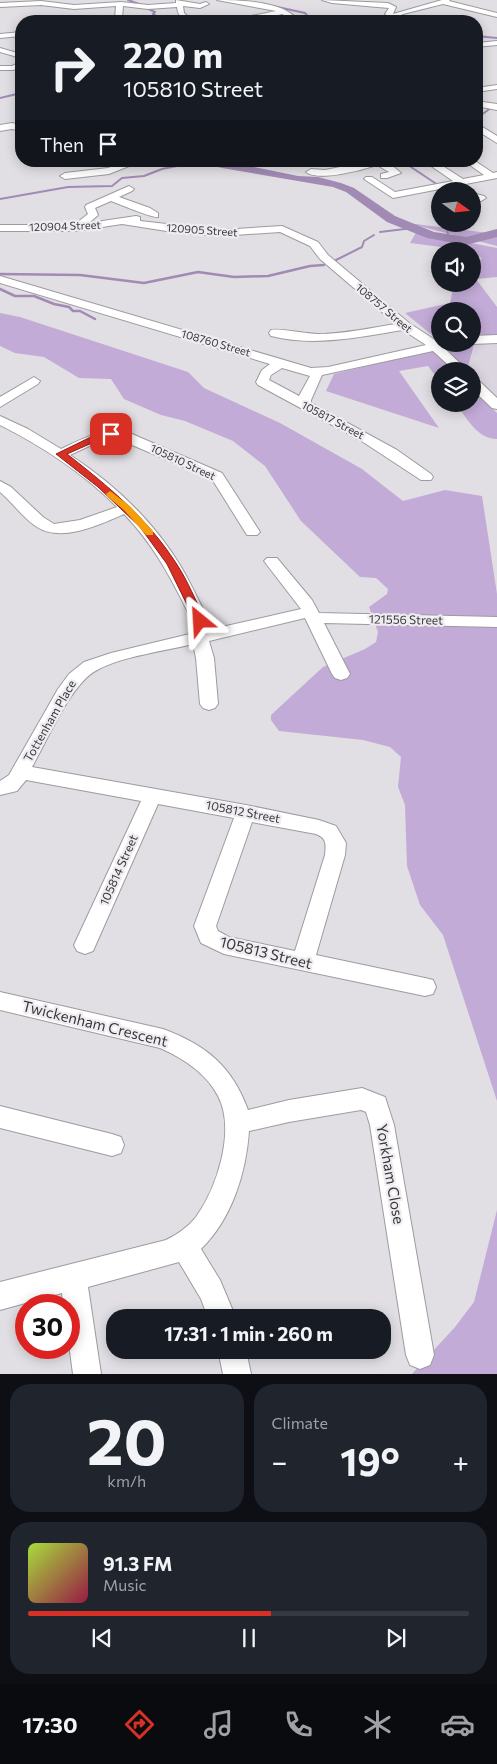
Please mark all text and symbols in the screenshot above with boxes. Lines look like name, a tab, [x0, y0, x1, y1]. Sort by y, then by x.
text: 220 m	[123, 32, 223, 75]
icon: right	[40, 35, 105, 100]
text: 105810 Street	[123, 75, 263, 102]
icon: arrive	[94, 130, 122, 158]
text: Then	[40, 133, 84, 156]
north arrow	[431, 182, 481, 232]
map controls	[431, 182, 481, 412]
street label: 120904 Street	[29, 218, 101, 233]
street label: 120905 Street	[166, 221, 239, 239]
button: sound	[431, 242, 481, 292]
street label: 108757 Street	[353, 280, 416, 335]
button: search	[431, 302, 481, 352]
street label: 108760 Street	[180, 326, 253, 359]
button: layers	[431, 362, 481, 412]
street label: 105817 Street	[300, 398, 367, 442]
pin	[90, 413, 132, 455]
icon: arrive	[97, 420, 125, 448]
street label: 105810 Street	[149, 441, 218, 482]
position arrow	[173, 594, 225, 646]
street label: 121556 Street	[369, 611, 443, 627]
street label: Tottenham Place	[20, 677, 78, 764]
street label: 105812 Street	[205, 797, 281, 825]
street label: 105814 Street	[96, 832, 140, 907]
street label: 105813 Street	[218, 932, 314, 972]
street label: Twickenham Crescent	[21, 996, 170, 1050]
street label: Yorkham Close	[373, 1122, 409, 1225]
speed limit sign: 30	[15, 1294, 80, 1359]
text: 17:31 · 1 min · 260 m	[164, 1322, 333, 1345]
text: 20	[87, 1399, 167, 1478]
text: Climate	[272, 1413, 328, 1432]
text: 19°	[340, 1437, 400, 1484]
text: −	[272, 1444, 287, 1478]
text: +	[453, 1444, 469, 1478]
text: km/h	[107, 1471, 146, 1490]
text: 91.3 FM	[103, 1552, 172, 1575]
text: Music	[103, 1575, 147, 1594]
icon: previous	[88, 1624, 116, 1652]
icon: pause	[235, 1624, 263, 1652]
icon: next	[382, 1624, 410, 1652]
icon: directions	[122, 1707, 157, 1742]
icon: music	[201, 1707, 236, 1742]
icon: phone	[281, 1707, 316, 1742]
icon: climate	[360, 1707, 395, 1742]
icon: car	[440, 1707, 475, 1742]
text: 17:30	[22, 1711, 78, 1738]

